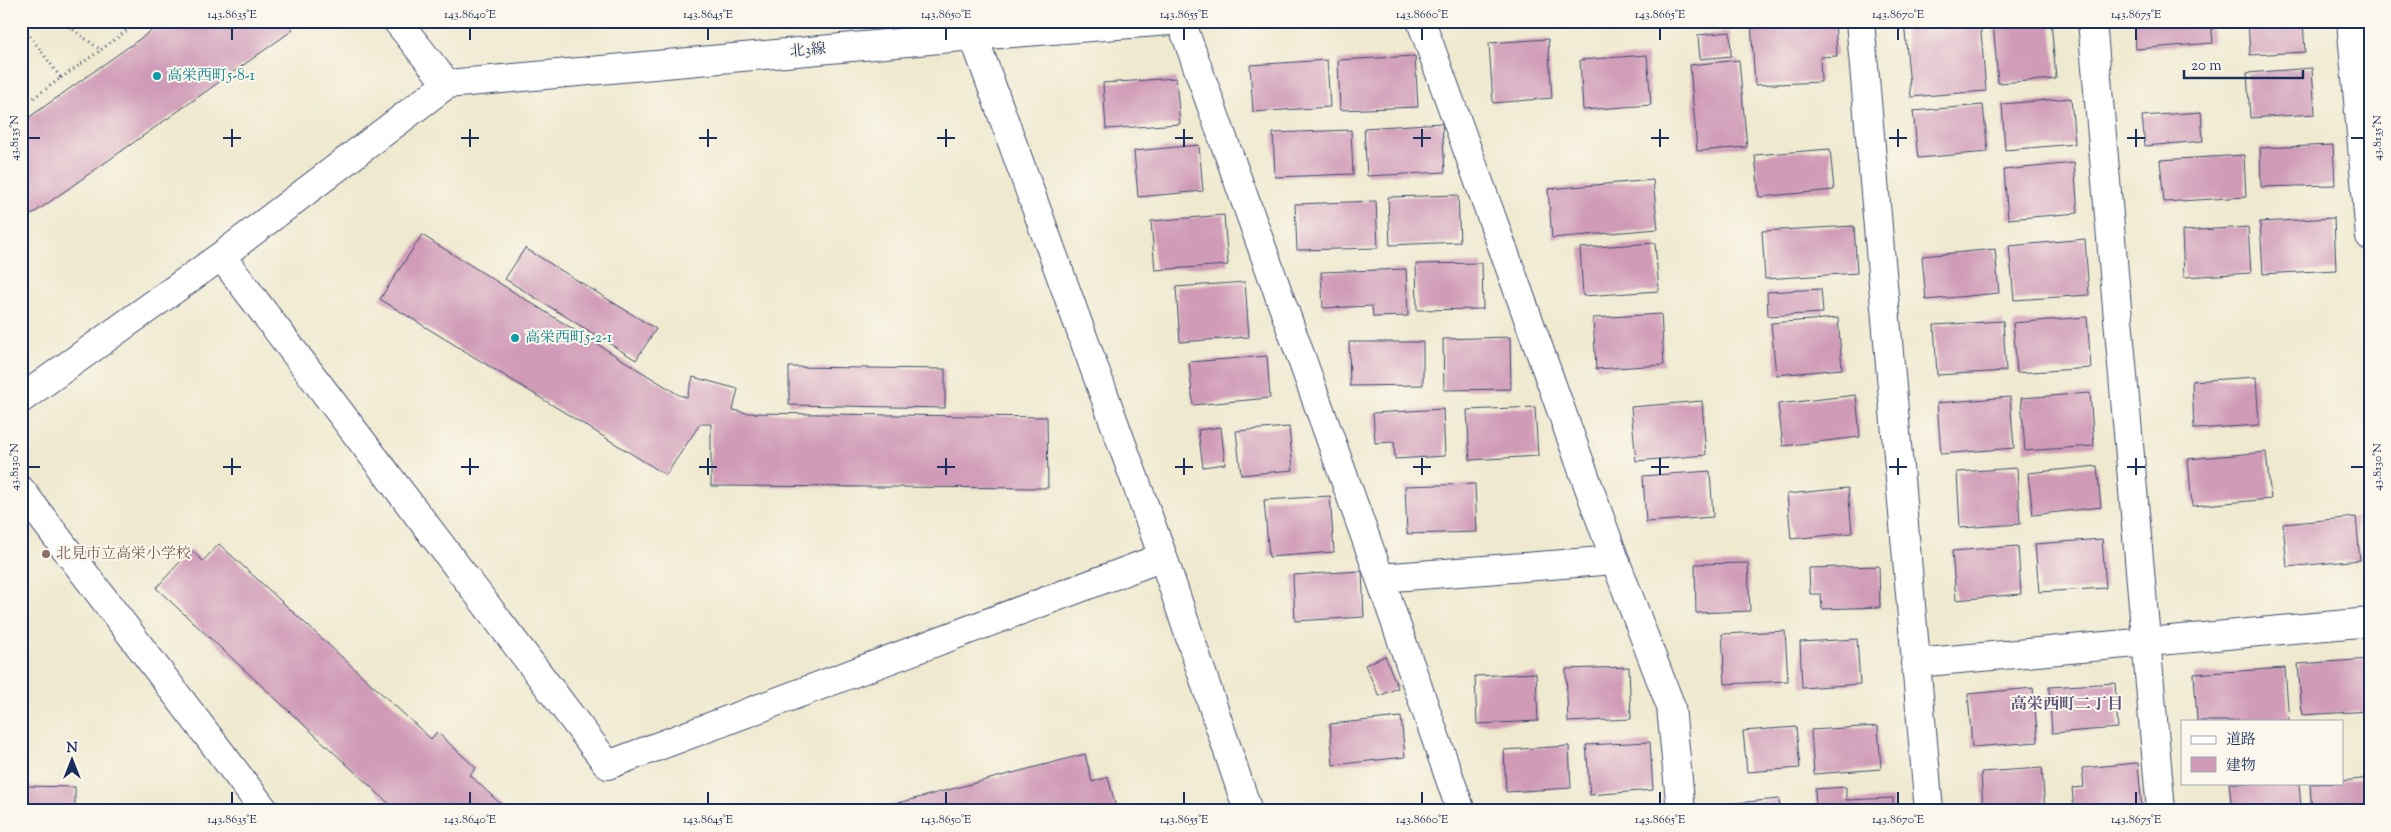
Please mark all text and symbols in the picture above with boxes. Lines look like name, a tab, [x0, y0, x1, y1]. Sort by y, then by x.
text: 143.8635°E	[207, 6, 257, 24]
text: 143.8640°E	[444, 6, 497, 24]
text: 143.8645°E	[683, 6, 734, 24]
text: 143.8650°E	[921, 6, 972, 24]
text: 143.8655°E	[1160, 6, 1209, 24]
text: 143.8660°E	[1396, 6, 1449, 24]
text: 143.8665°E	[1635, 6, 1686, 24]
text: 143.8670°E	[1872, 6, 1925, 24]
text: 143.8675°E	[2111, 6, 2162, 24]
street label: 北3線	[789, 39, 827, 63]
scale bar	[2184, 48, 2302, 80]
text: 20 m	[2191, 56, 2222, 77]
place label: 高栄西町5-8-1	[167, 66, 255, 87]
marker: 高栄西町5-8-1	[151, 70, 163, 82]
text: 43.8135°N	[6, 115, 24, 161]
text: 43.8135°N	[2369, 115, 2387, 161]
place label: 高栄西町5-2-1	[525, 328, 612, 349]
marker: 高栄西町5-2-1	[509, 332, 521, 344]
text: 43.8130°N	[6, 443, 24, 491]
text: 43.8130°N	[2369, 443, 2387, 491]
place label: 北見市立高栄小学校	[56, 544, 191, 565]
marker: 北見市立高栄小学校	[40, 548, 52, 560]
district label: 高栄西町二丁目	[2011, 694, 2123, 717]
legend	[2181, 720, 2344, 784]
text: 道路	[2226, 730, 2256, 751]
north arrow	[48, 734, 98, 784]
text: N	[66, 739, 78, 759]
text: 建物	[2226, 756, 2256, 777]
text: 143.8635°E	[207, 811, 257, 829]
text: 143.8640°E	[444, 811, 497, 829]
text: 143.8645°E	[683, 811, 734, 829]
text: 143.8650°E	[921, 811, 972, 829]
text: 143.8655°E	[1160, 811, 1209, 829]
text: 143.8660°E	[1396, 811, 1449, 829]
text: 143.8665°E	[1635, 811, 1686, 829]
text: 143.8670°E	[1872, 811, 1925, 829]
text: 143.8675°E	[2111, 811, 2162, 829]

